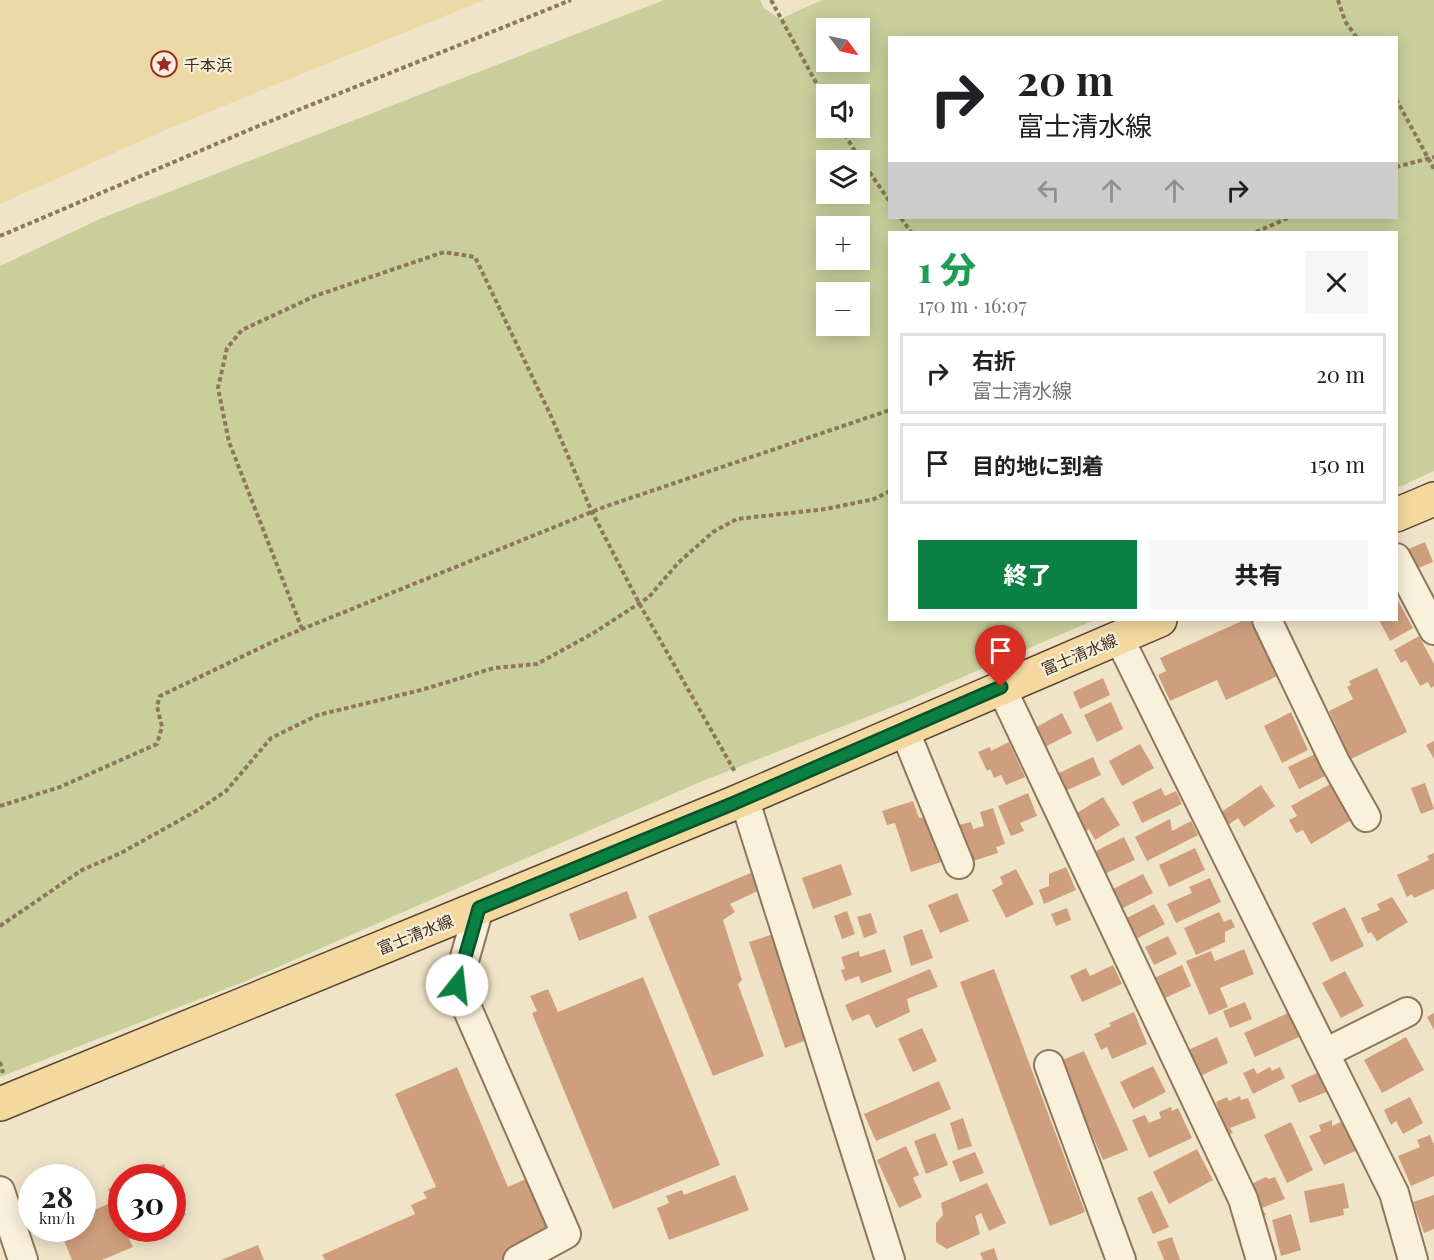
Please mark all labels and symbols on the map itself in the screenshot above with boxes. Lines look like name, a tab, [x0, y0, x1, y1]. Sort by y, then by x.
north arrow	[816, 18, 870, 72]
place icon: 千本浜	[149, 49, 179, 79]
place label: 千本浜	[184, 54, 232, 75]
pin	[975, 625, 1026, 687]
street label: 富士清水線	[1038, 629, 1120, 679]
street label: 富士清水線	[374, 909, 456, 959]
position arrow	[425, 953, 489, 1017]
speed limit sign: 30	[108, 1164, 186, 1242]

